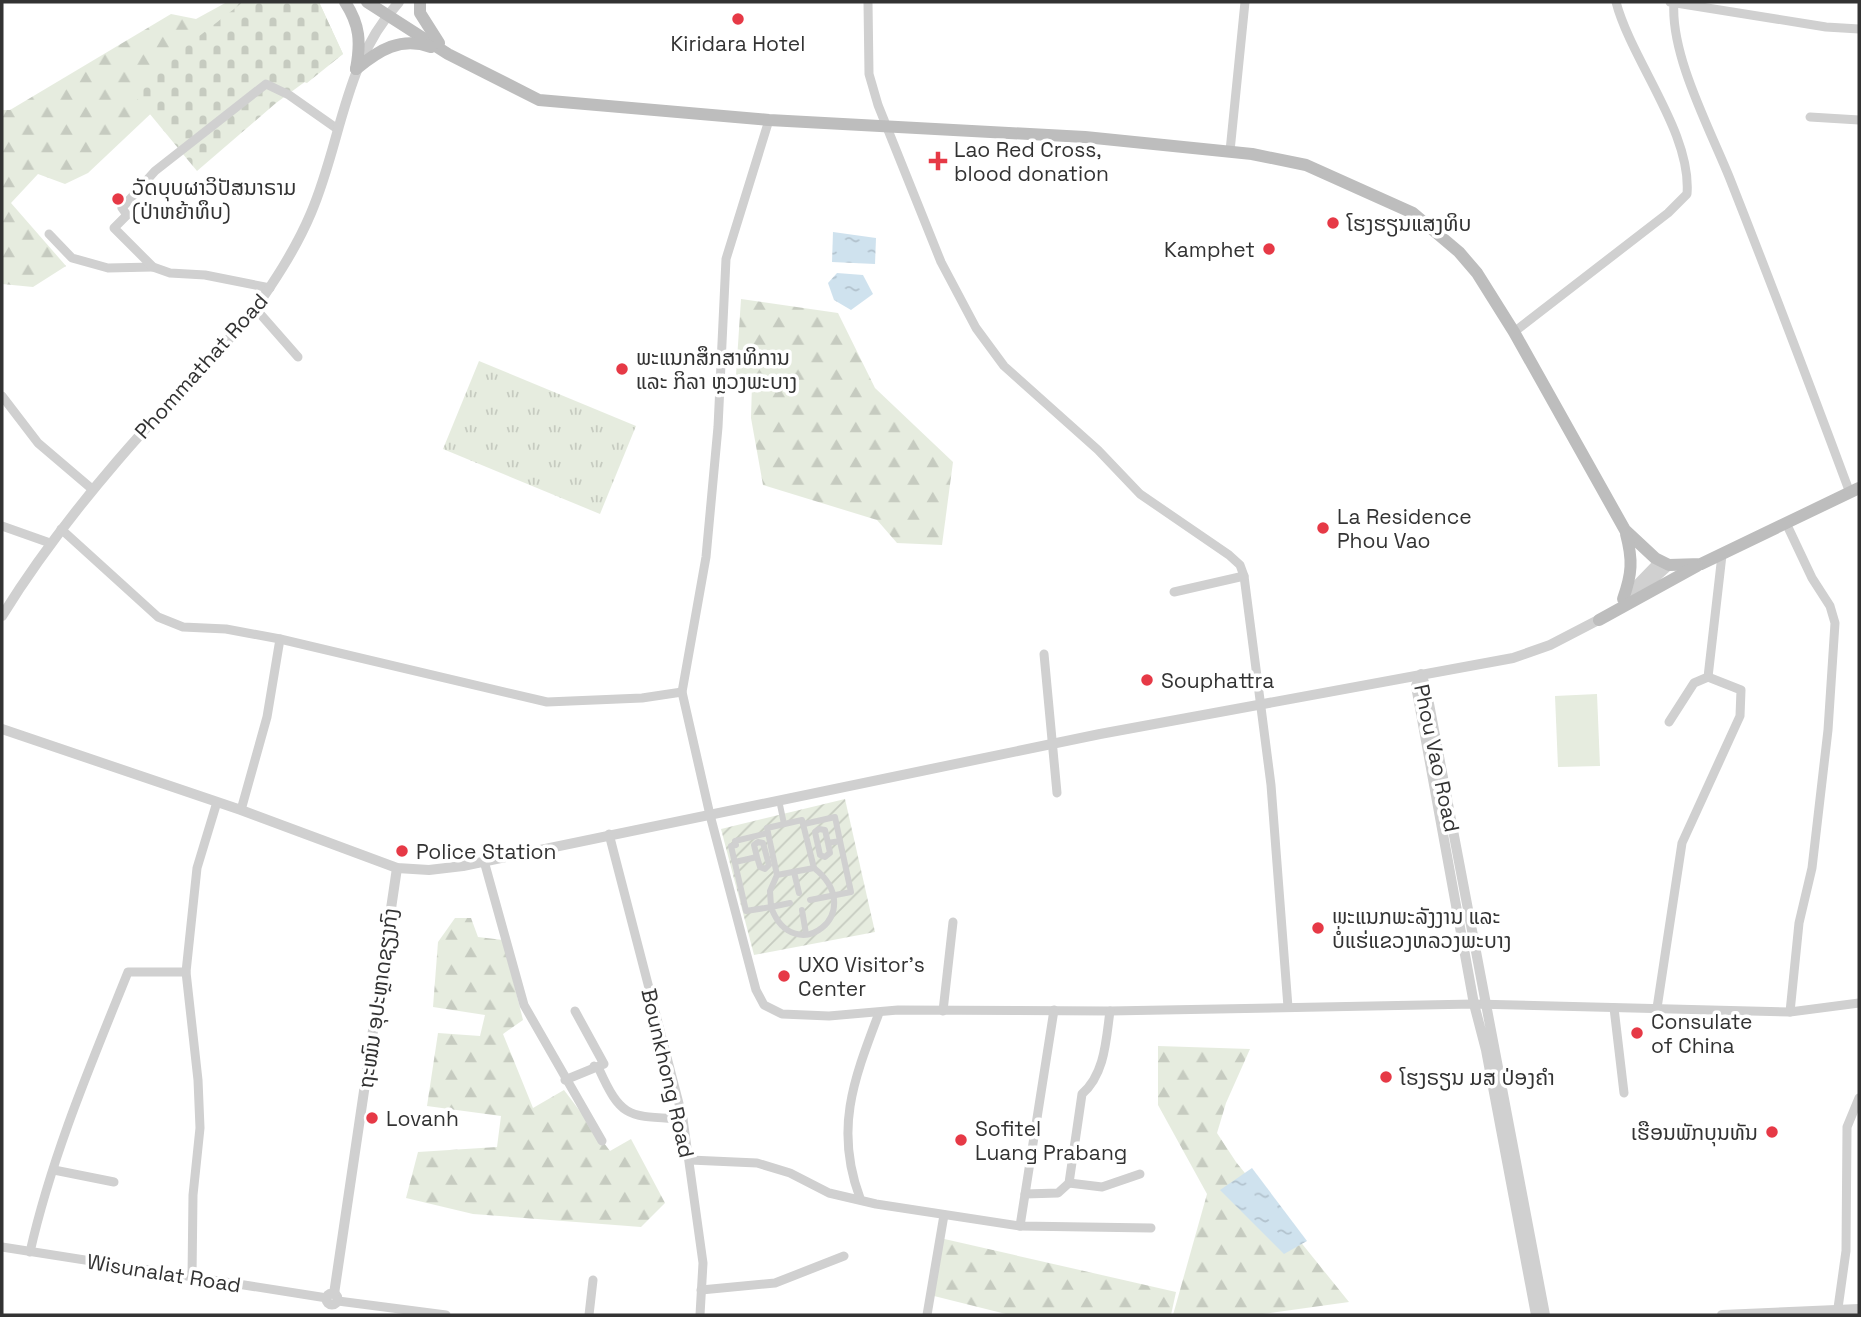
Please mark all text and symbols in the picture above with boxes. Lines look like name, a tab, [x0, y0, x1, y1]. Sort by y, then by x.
marker: Kiridara Hotel	[730, 11, 746, 27]
place label: Kiridara Hotel	[671, 30, 805, 57]
place label: Lao Red Cross, blood donation	[954, 136, 1109, 187]
marker: Lao Red Cross, blood donation	[928, 151, 948, 171]
place label: ວັດບຸບຜາວິປັສນາຣາມ (ປ່າຫຍ້າທຶບ)	[132, 174, 296, 225]
marker: ວັດບຸບຜາວິປັສນາຣາມ (ປ່າຫຍ້າທຶບ)	[110, 191, 126, 207]
place label: ໂຮງຮຽນແສງທິບ	[1346, 210, 1471, 237]
marker: ໂຮງຮຽນແສງທິບ	[1325, 215, 1341, 231]
place label: Kamphet	[1164, 236, 1255, 263]
marker: Kamphet	[1261, 241, 1277, 257]
street label: Phommathat Road	[129, 288, 273, 444]
place label: ພະແນກສຶກສາທິການ ແລະ ກິລາ ຫຼວງພະບາງ	[636, 344, 797, 395]
marker: ພະແນກສຶກສາທິການ ແລະ ກິລາ ຫຼວງພະບາງ	[614, 361, 630, 377]
place label: La Residence Phou Vao	[1337, 503, 1472, 554]
marker: La Residence Phou Vao	[1315, 520, 1331, 536]
place label: Souphattra	[1161, 667, 1274, 694]
marker: Souphattra	[1139, 672, 1155, 688]
street label: Phou Vao Road	[1408, 682, 1466, 834]
place label: Police Station	[416, 838, 556, 865]
marker: Police Station	[394, 843, 410, 859]
place label: ພະແນກພະລັງງານ ແລະ ບໍ່ແຮ່ແຂວງຫລວງພະບາງ	[1332, 903, 1512, 954]
street label: ຖະໜົນ ອຸປະຫຼາດຊຽງກົງ	[352, 906, 405, 1090]
marker: ພະແນກພະລັງງານ ແລະ ບໍ່ແຮ່ແຂວງຫລວງພະບາງ	[1310, 920, 1326, 936]
place label: UXO Visitor's Center	[798, 951, 925, 1002]
marker: UXO Visitor's Center	[776, 968, 792, 984]
street label: Bounkhong Road	[635, 986, 701, 1160]
place label: Consulate of China	[1651, 1008, 1753, 1059]
marker: Consulate of China	[1629, 1025, 1645, 1041]
place label: ໂຮງຣຽນ ມສ ປ່ອງຄຳ	[1399, 1064, 1555, 1091]
marker: ໂຮງຣຽນ ມສ ປ່ອງຄຳ	[1378, 1069, 1394, 1085]
place label: Lovanh	[386, 1105, 459, 1132]
marker: Lovanh	[364, 1110, 380, 1126]
place label: Sofitel Luang Prabang	[975, 1115, 1127, 1166]
place label: ເຮືອນພັກບຸນທັນ	[1631, 1119, 1758, 1147]
marker: ເຮືອນພັກບຸນທັນ	[1764, 1124, 1780, 1140]
marker: Sofitel Luang Prabang	[953, 1132, 969, 1148]
street label: Wisunalat Road	[85, 1247, 243, 1299]

